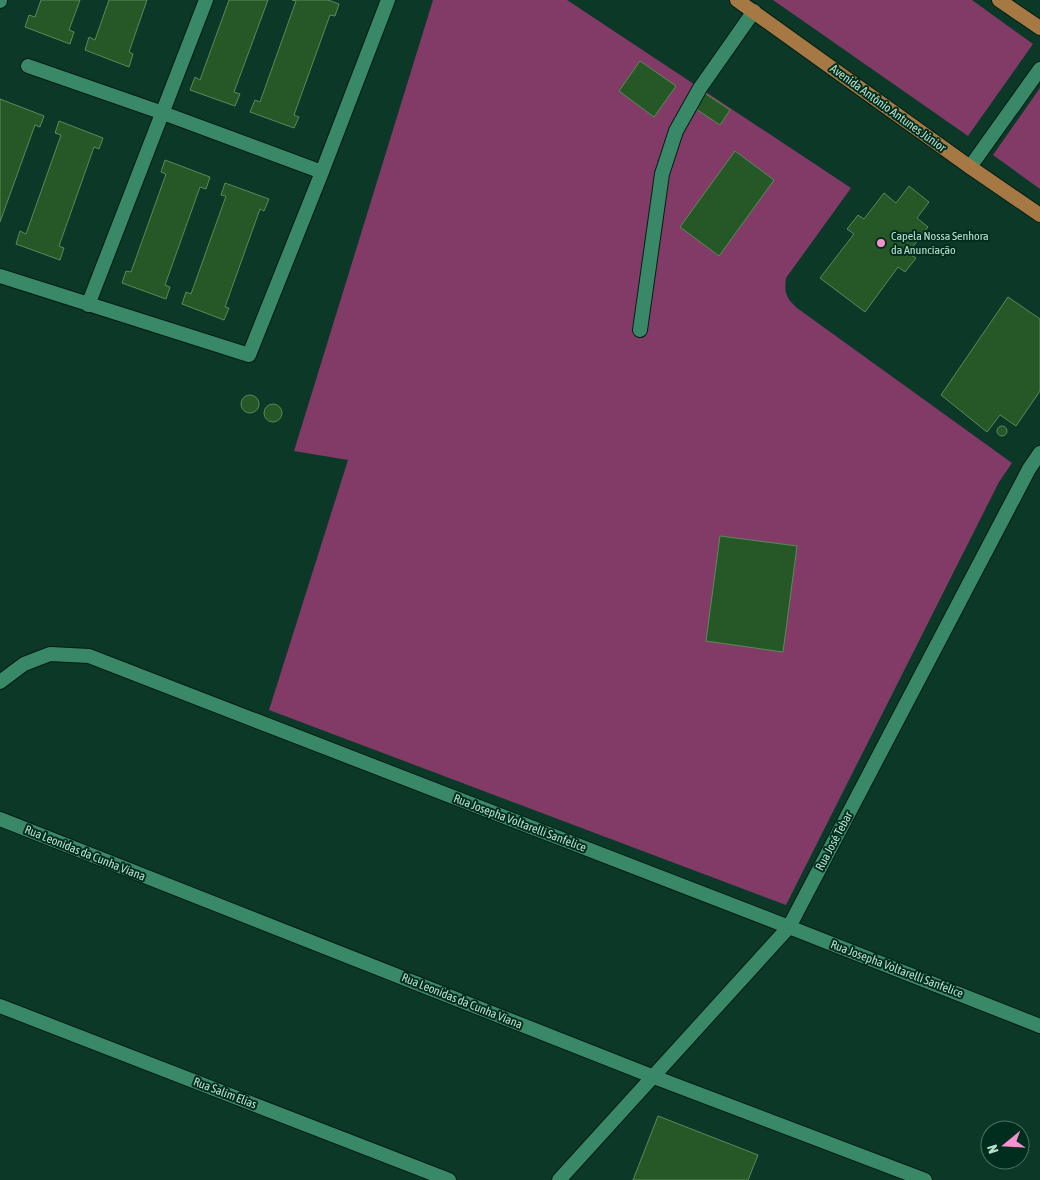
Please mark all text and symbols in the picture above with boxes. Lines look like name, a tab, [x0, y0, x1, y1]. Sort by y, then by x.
street label: Avenida Antônio Antunes Júnior	[827, 61, 949, 155]
place label: Capela Nossa Senhora da Anunciação	[891, 229, 989, 257]
marker: Capela Nossa Senhora da Anunciação	[875, 237, 887, 249]
street label: Rua Josepha Voltarelli Sanfelice	[452, 791, 588, 855]
street label: Rua José Tebar	[813, 809, 856, 873]
street label: Rua Leonidas da Cunha Viana	[23, 822, 147, 884]
street label: Rua Josepha Voltarelli Sanfelice	[829, 937, 965, 1001]
street label: Rua Leonidas da Cunha Viana	[400, 970, 524, 1032]
street label: Rua Salim Elias	[191, 1075, 259, 1111]
north arrow	[980, 1120, 1030, 1170]
text: N	[984, 1143, 1002, 1155]

